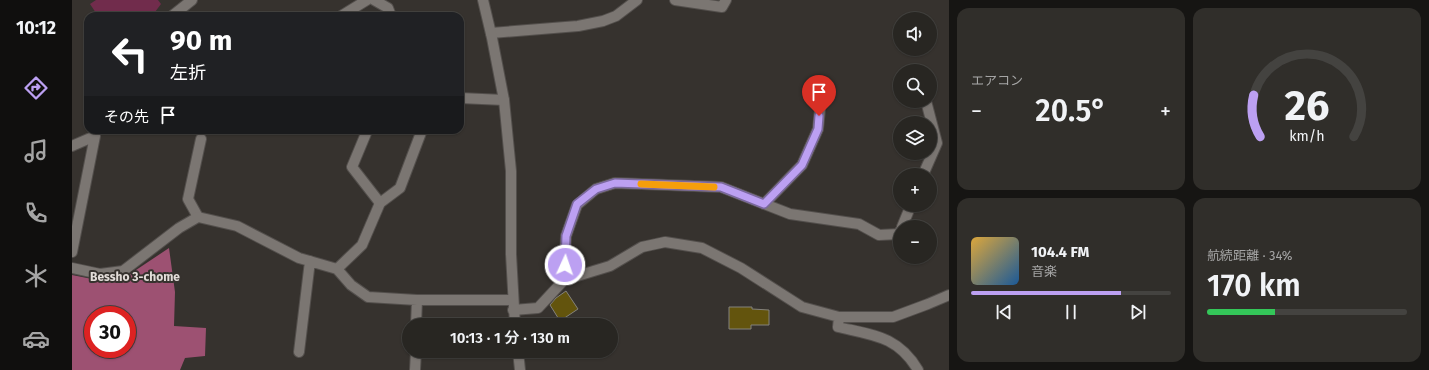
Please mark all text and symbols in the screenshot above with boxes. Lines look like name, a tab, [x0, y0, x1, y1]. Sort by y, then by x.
map controls	[893, 12, 937, 264]
button: sound	[893, 12, 937, 56]
text: 10:12	[16, 17, 56, 39]
text: 90 m	[170, 24, 232, 57]
icon: left	[104, 28, 156, 80]
text: 左折	[170, 62, 206, 84]
button: search	[893, 64, 937, 108]
text: エアコン	[971, 73, 1023, 88]
icon: directions	[22, 74, 50, 102]
pin	[802, 75, 836, 116]
icon: arrive	[808, 81, 830, 103]
text: 26	[1285, 81, 1329, 131]
text: 20.5°	[1035, 93, 1107, 129]
text: −	[971, 98, 982, 125]
text: +	[1160, 98, 1171, 125]
icon: arrive	[157, 104, 179, 126]
text: その先	[104, 108, 149, 126]
button: layers	[893, 116, 937, 160]
text: km/h	[1289, 128, 1325, 145]
icon: music	[22, 137, 50, 165]
button: +	[893, 168, 937, 212]
icon: phone	[22, 199, 50, 227]
button: −	[893, 220, 937, 264]
text: 104.4 FM	[1031, 243, 1089, 261]
position arrow	[544, 244, 586, 286]
text: 航続距離 · 34%	[1207, 248, 1293, 263]
icon: climate	[22, 262, 50, 290]
text: 音楽	[1031, 264, 1057, 279]
text: 170 km	[1207, 268, 1301, 304]
district label: Bessho 3-chome	[90, 270, 180, 284]
icon: previous	[993, 301, 1015, 323]
icon: pause	[1060, 301, 1082, 323]
icon: next	[1127, 301, 1149, 323]
speed limit sign: 30	[84, 306, 136, 358]
icon: car	[22, 325, 50, 353]
text: 10:13 · 1 分 · 130 m	[450, 329, 570, 347]

